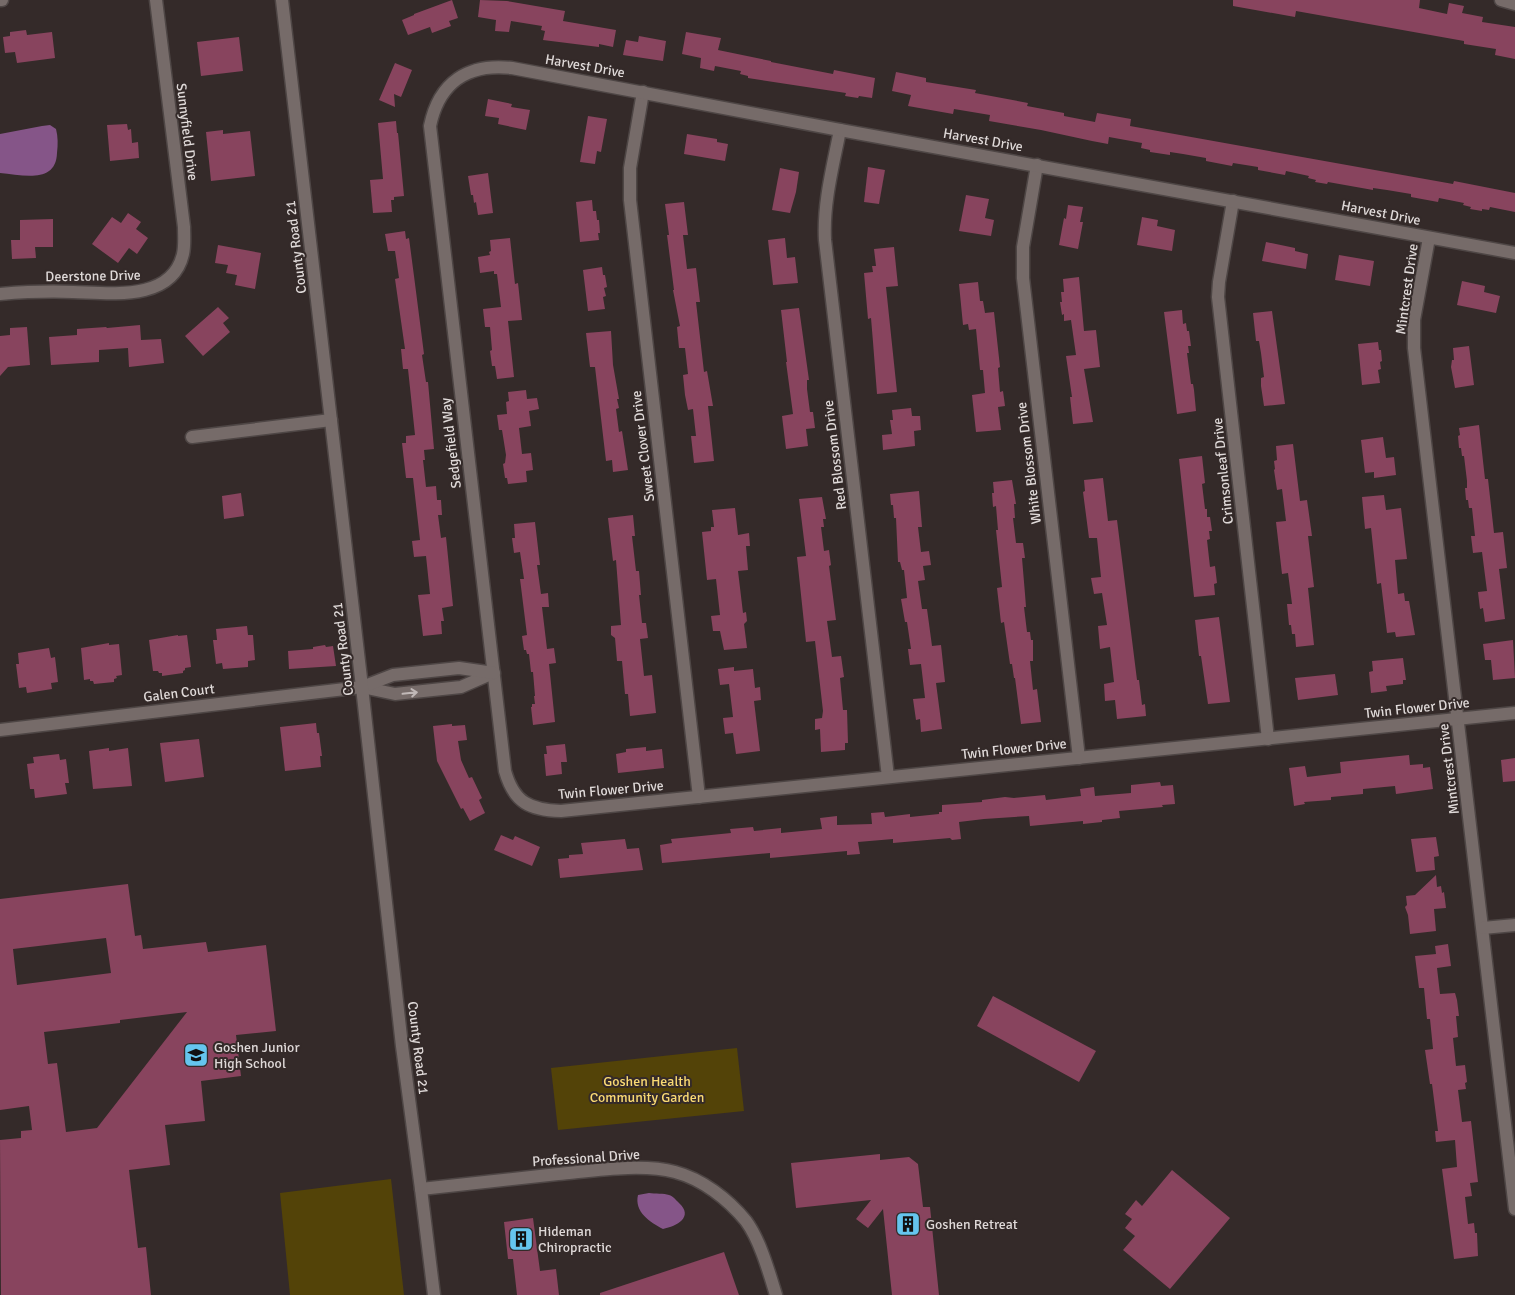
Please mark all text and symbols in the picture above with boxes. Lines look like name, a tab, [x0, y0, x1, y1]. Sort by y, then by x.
street label: Harvest Drive	[544, 51, 626, 81]
street label: Sunnyfield Drive	[173, 82, 201, 182]
street label: Harvest Drive	[942, 125, 1024, 155]
street label: Harvest Drive	[1340, 197, 1422, 229]
street label: County Road 21	[282, 199, 310, 295]
street label: Mintcrest Drive	[1392, 243, 1422, 335]
street label: Deerstone Drive	[45, 267, 141, 285]
street label: Sweet Clover Drive	[628, 389, 658, 503]
street label: Sedgefield Way	[437, 396, 465, 489]
street label: Red Blossom Drive	[820, 399, 850, 511]
street label: White Blossom Drive	[1013, 401, 1045, 525]
street label: Crimsonleaf Drive	[1209, 417, 1237, 525]
street label: County Road 21	[329, 601, 357, 697]
street label: Galen Court	[143, 680, 216, 706]
one-way arrow	[402, 688, 418, 698]
street label: Twin Flower Drive	[1364, 694, 1470, 722]
street label: Mintcrest Drive	[1435, 723, 1463, 815]
street label: Twin Flower Drive	[961, 735, 1067, 763]
street label: Twin Flower Drive	[558, 777, 664, 803]
street label: County Road 21	[404, 1000, 432, 1096]
place label: Goshen Junior High School	[214, 1039, 300, 1072]
school or university icon: Goshen Junior High School	[183, 1042, 209, 1068]
park label: Goshen Health Community Garden	[590, 1073, 704, 1106]
street label: Professional Drive	[532, 1146, 640, 1170]
building icon: Goshen Retreat	[895, 1211, 921, 1237]
place label: Goshen Retreat	[926, 1216, 1018, 1233]
place label: Hideman Chiropractic	[538, 1223, 612, 1256]
building icon: Hideman Chiropractic	[508, 1226, 534, 1252]

